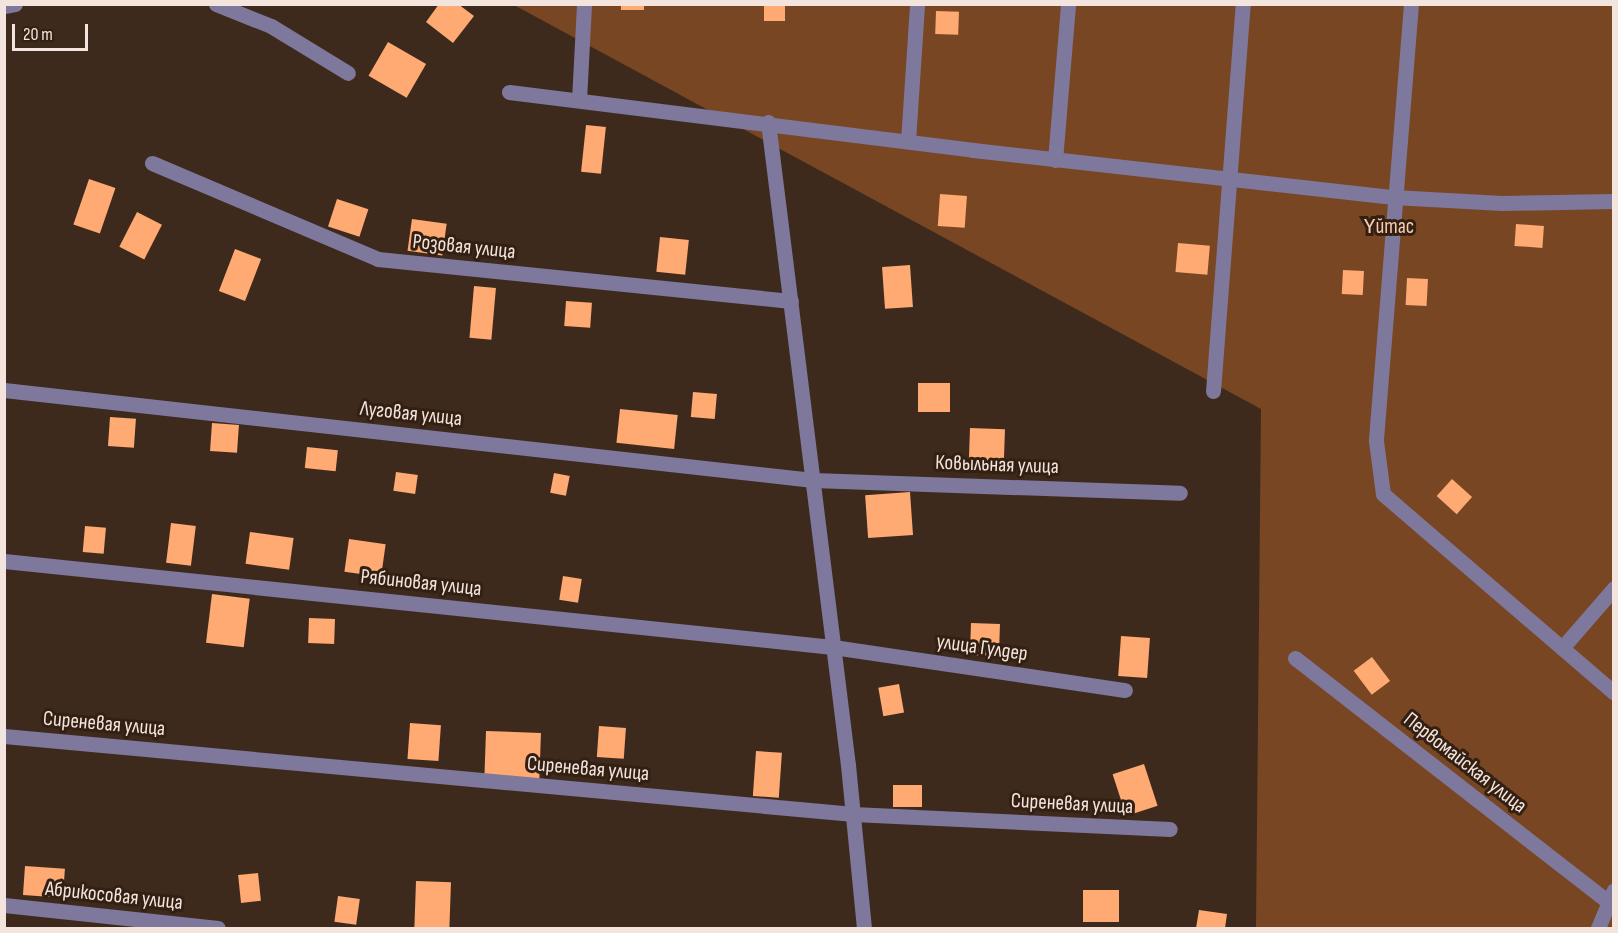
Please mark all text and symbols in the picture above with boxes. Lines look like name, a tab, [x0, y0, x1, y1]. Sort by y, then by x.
scale bar	[15, 12, 92, 50]
text: 20 m	[23, 24, 53, 45]
park label: Үйтас	[1364, 214, 1414, 240]
street label: Розовая улица	[411, 229, 517, 265]
street label: Луговая улица	[359, 396, 463, 432]
street label: Ковыльная улица	[935, 450, 1059, 480]
street label: Рябиновая улица	[359, 564, 483, 602]
street label: улица Гулдер	[935, 629, 1029, 667]
street label: Сиреневая улица	[42, 706, 166, 742]
street label: Первомайская улица	[1398, 707, 1532, 819]
street label: Сиреневая улица	[526, 751, 650, 787]
street label: Сиреневая улица	[1010, 788, 1134, 820]
street label: Абрикосовая улица	[44, 876, 184, 916]

